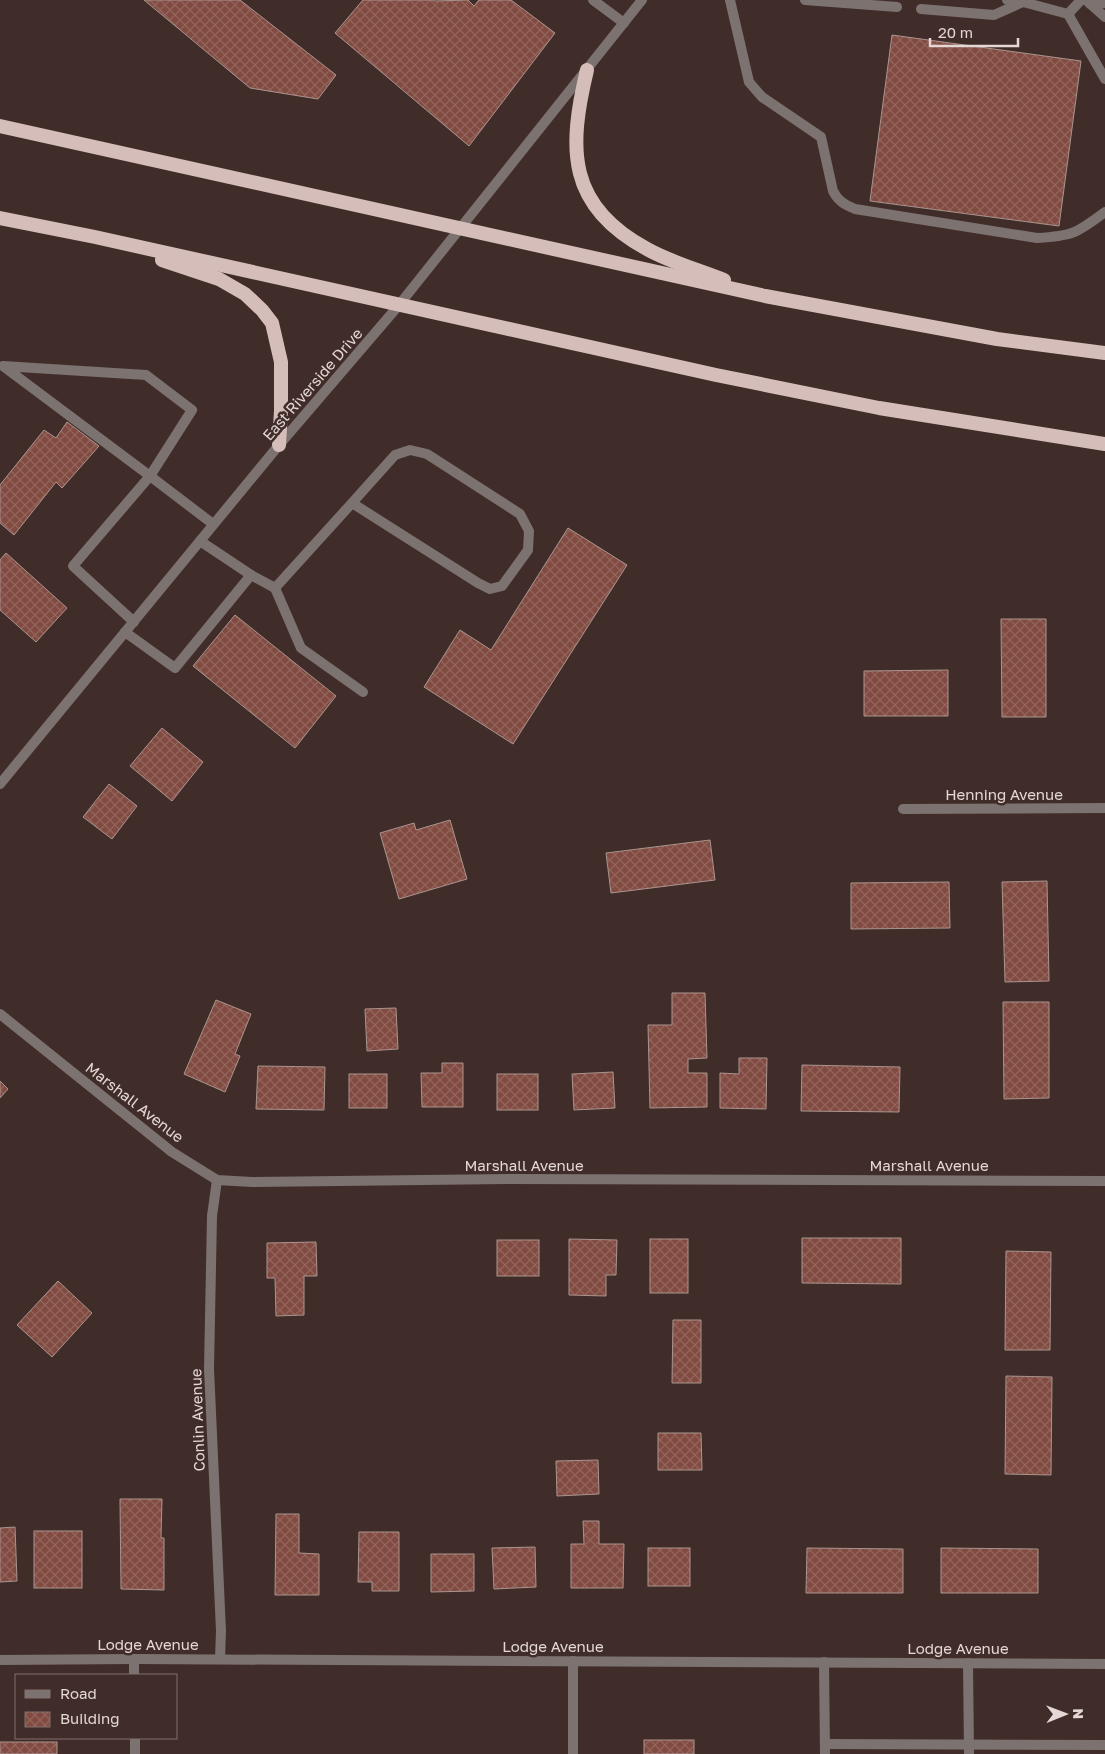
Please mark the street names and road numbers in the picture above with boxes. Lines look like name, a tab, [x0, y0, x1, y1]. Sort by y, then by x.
street label: East Riverside Drive	[258, 324, 366, 444]
street label: Henning Avenue	[945, 785, 1063, 803]
street label: Marshall Avenue	[82, 1058, 188, 1146]
street label: Marshall Avenue	[464, 1156, 584, 1174]
street label: Marshall Avenue	[869, 1156, 989, 1174]
street label: Conlin Avenue	[186, 1368, 208, 1472]
street label: Lodge Avenue	[97, 1635, 199, 1653]
street label: Lodge Avenue	[502, 1637, 604, 1655]
street label: Lodge Avenue	[907, 1639, 1009, 1657]

